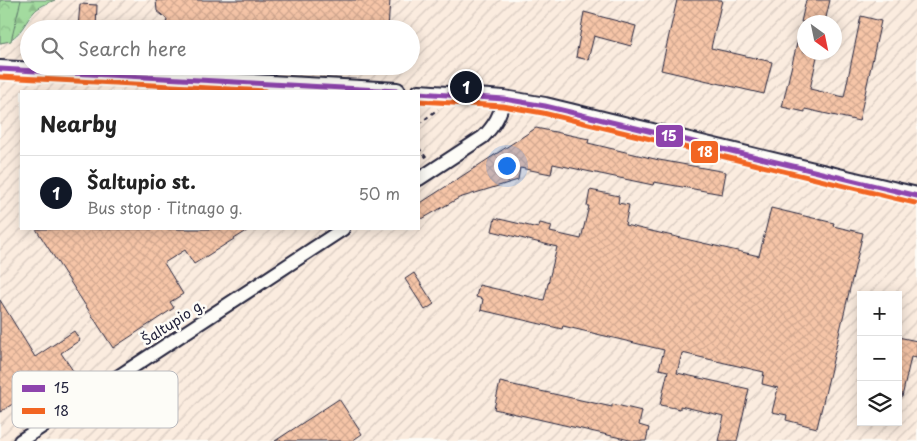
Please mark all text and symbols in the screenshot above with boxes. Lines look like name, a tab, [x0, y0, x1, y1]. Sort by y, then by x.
north arrow	[797, 15, 842, 60]
search box	[20, 20, 420, 75]
icon: search	[38, 34, 66, 62]
text: Search here	[78, 34, 187, 62]
pin: 1	[450, 68, 482, 106]
text: Nearby	[40, 107, 117, 139]
line badge: 15	[655, 124, 684, 148]
text: 15	[661, 125, 677, 146]
line badge: 18	[690, 140, 719, 164]
text: 18	[697, 141, 713, 162]
your location	[494, 153, 520, 179]
text: Šaltupio st.	[87, 167, 196, 195]
text: 1	[52, 181, 60, 205]
text: 50 m	[359, 181, 400, 205]
text: Bus stop · Titnago g.	[87, 195, 243, 219]
map controls	[857, 291, 902, 426]
button: +	[857, 291, 902, 336]
street label: Šaltupio g.	[137, 294, 209, 350]
button: −	[857, 336, 902, 381]
legend	[12, 371, 178, 428]
text: 15	[54, 377, 69, 398]
button: layers	[857, 381, 902, 426]
text: 18	[54, 400, 69, 421]

